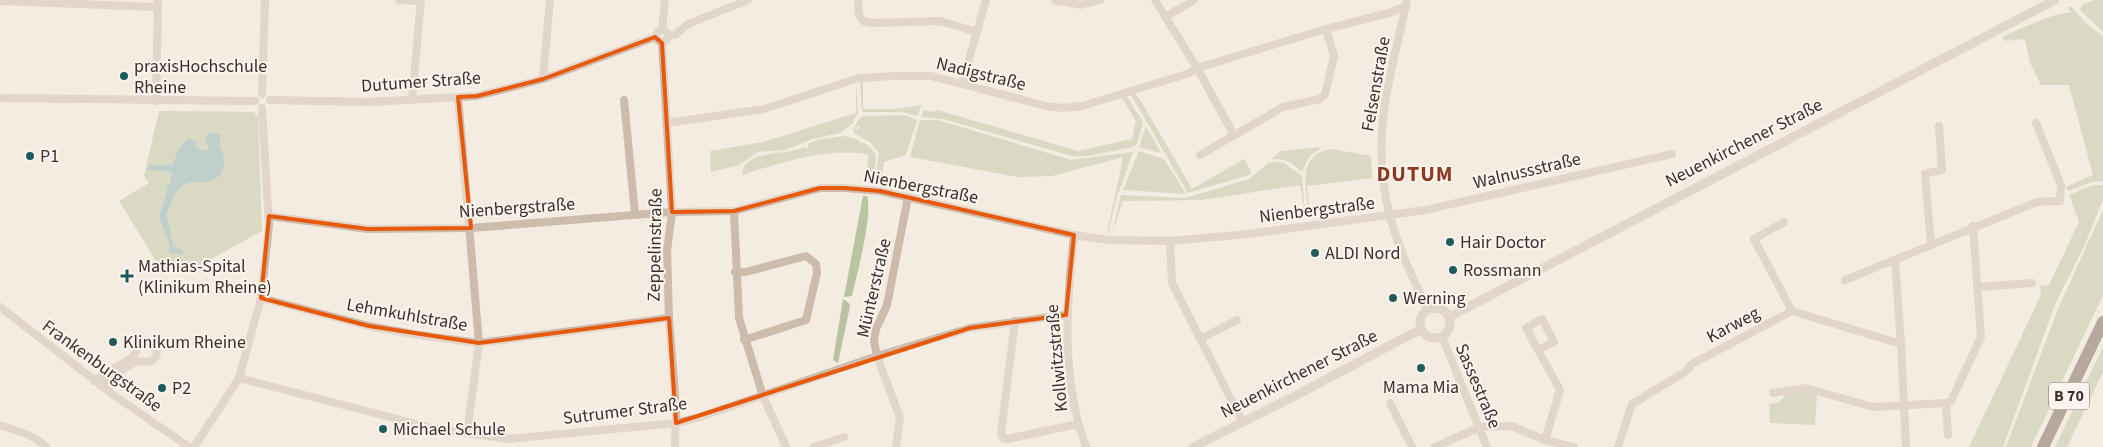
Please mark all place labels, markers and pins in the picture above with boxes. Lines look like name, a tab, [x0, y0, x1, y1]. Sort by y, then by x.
place label: praxisHochschule Rheine	[134, 54, 267, 100]
marker: praxisHochschule Rheine	[118, 70, 130, 82]
place label: P1	[40, 144, 59, 169]
marker: P1	[24, 150, 36, 162]
place label: Hair Doctor	[1460, 230, 1547, 255]
marker: Hair Doctor	[1444, 236, 1456, 248]
place label: ALDI Nord	[1325, 241, 1400, 266]
marker: ALDI Nord	[1309, 247, 1321, 259]
place label: Mathias-Spital (Klinikum Rheine)	[138, 254, 272, 300]
place label: Rossmann	[1463, 258, 1542, 283]
marker: Rossmann	[1447, 264, 1459, 276]
marker: Mathias-Spital (Klinikum Rheine)	[120, 269, 134, 283]
place label: Werning	[1403, 286, 1466, 311]
marker: Werning	[1387, 292, 1399, 304]
place label: Klinikum Rheine	[123, 330, 246, 355]
marker: Klinikum Rheine	[107, 336, 119, 348]
marker: Mama Mia	[1415, 362, 1427, 374]
place label: Mama Mia	[1383, 375, 1459, 400]
place label: P2	[172, 376, 191, 401]
marker: P2	[156, 382, 168, 394]
place label: Michael Schule	[393, 417, 506, 442]
marker: Michael Schule	[377, 423, 389, 435]

